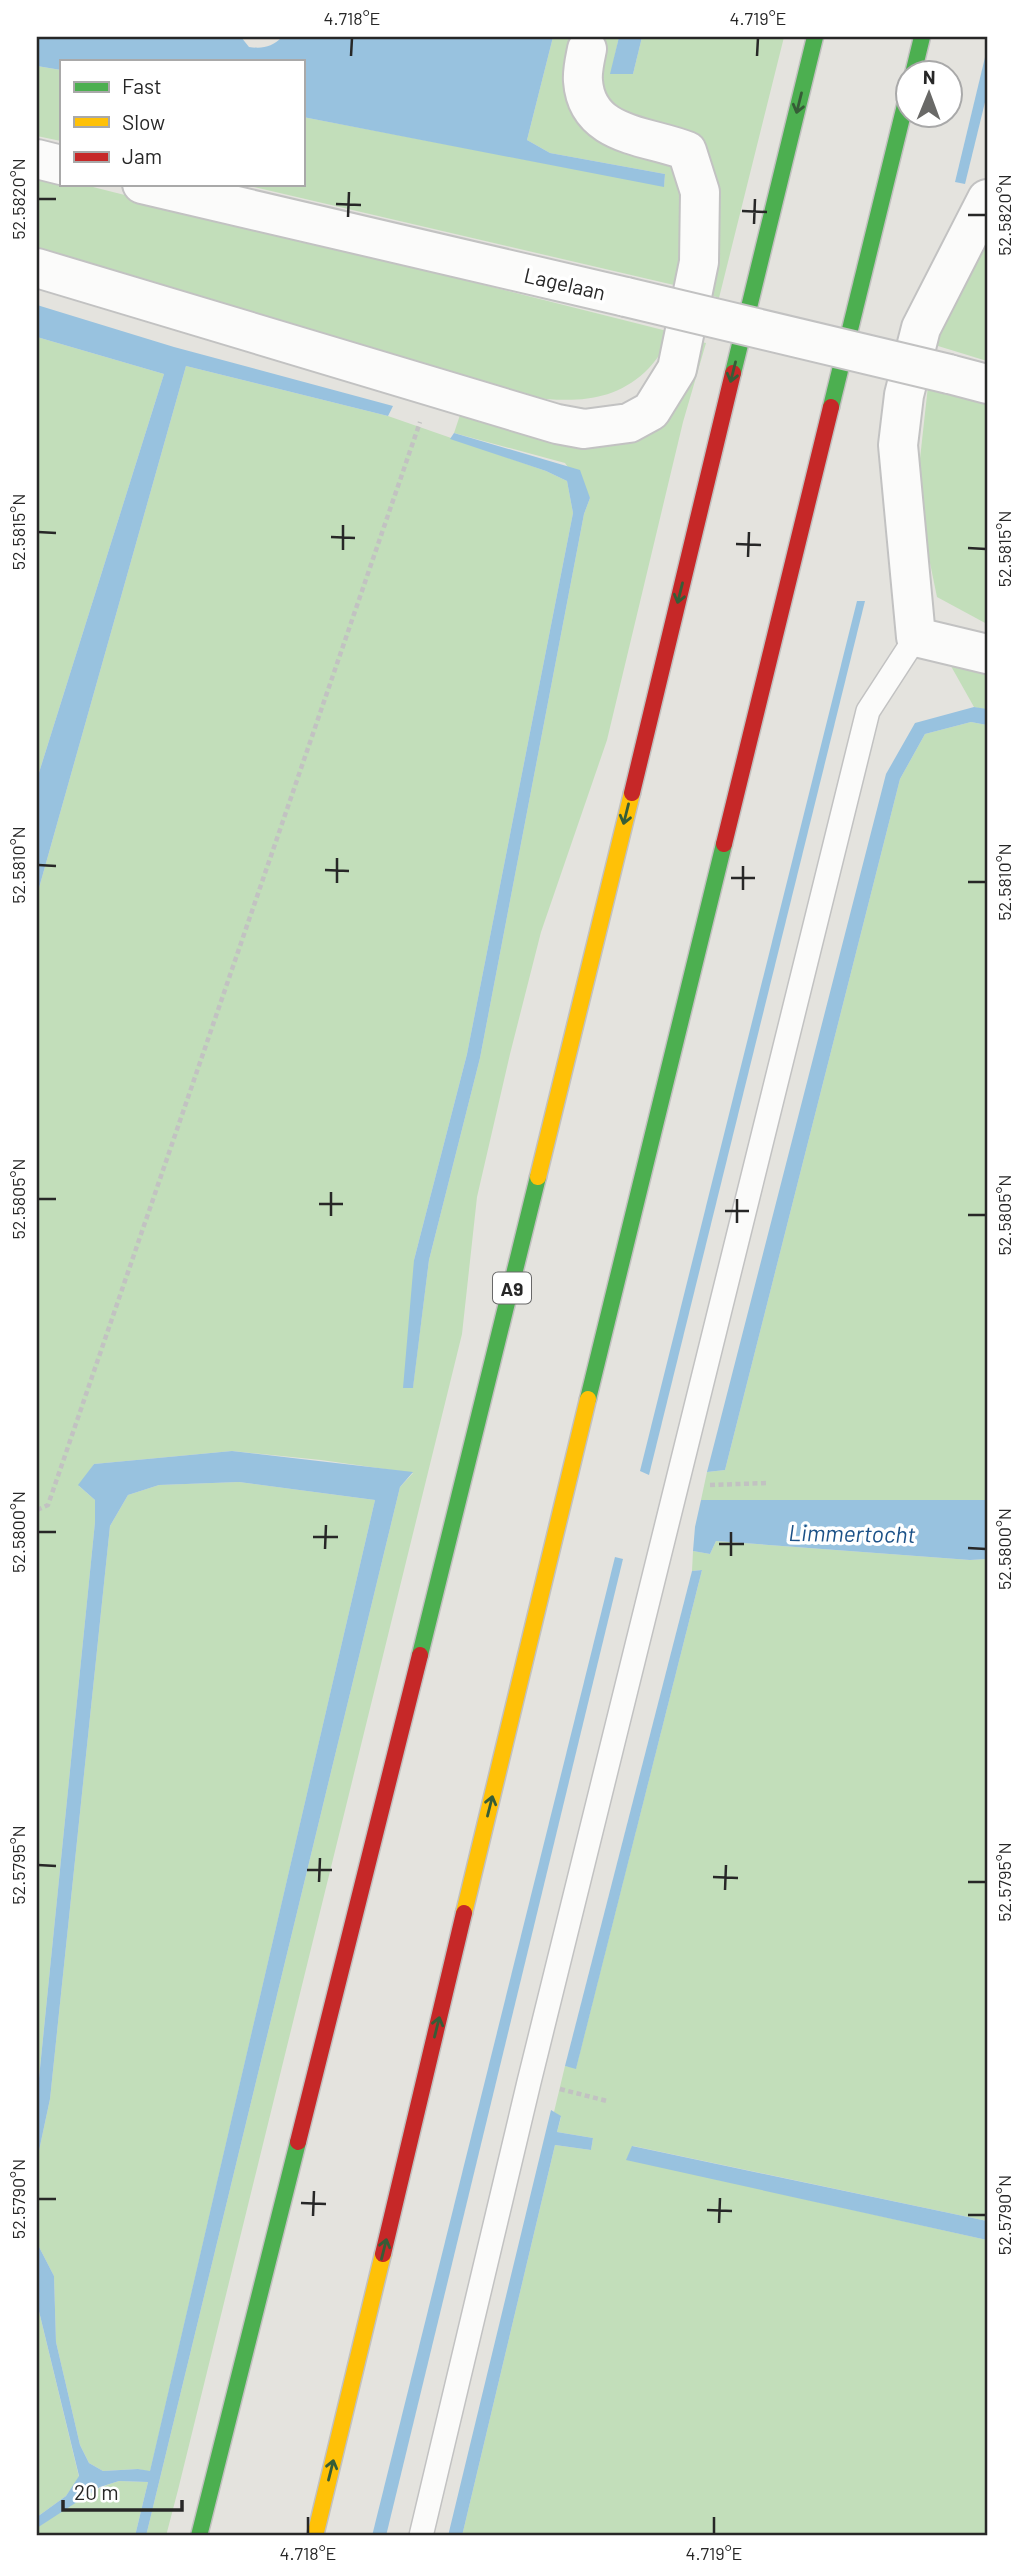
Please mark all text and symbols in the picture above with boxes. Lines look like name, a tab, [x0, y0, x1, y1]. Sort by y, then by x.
text: 4.718°E	[324, 7, 380, 29]
text: 4.719°E	[730, 7, 786, 29]
legend	[60, 60, 304, 186]
north arrow	[894, 60, 964, 130]
text: N	[923, 65, 936, 88]
text: Fast	[122, 73, 162, 98]
one-way arrow	[792, 91, 805, 114]
text: Slow	[122, 109, 165, 134]
text: Jam	[122, 143, 162, 168]
text: 52.5820°N	[7, 158, 29, 240]
text: 52.5820°N	[993, 174, 1015, 256]
street label: Lagelaan	[522, 262, 608, 304]
one-way arrow	[726, 360, 739, 383]
text: 52.5815°N	[7, 494, 29, 570]
text: 52.5815°N	[993, 511, 1015, 587]
one-way arrow	[673, 581, 686, 604]
one-way arrow	[619, 802, 632, 825]
text: 52.5810°N	[7, 826, 29, 904]
text: 52.5810°N	[993, 843, 1015, 921]
text: 52.5805°N	[7, 1159, 29, 1239]
text: 52.5805°N	[993, 1175, 1015, 1255]
road number: A9	[493, 1272, 531, 1304]
text: 52.5800°N	[7, 1491, 29, 1573]
text: 52.5800°N	[993, 1508, 1015, 1590]
water label: Limmertocht	[788, 1518, 916, 1548]
one-way arrow	[484, 1795, 497, 1818]
text: 52.5795°N	[7, 1825, 29, 1905]
text: 52.5795°N	[993, 1842, 1015, 1922]
one-way arrow	[431, 2017, 444, 2039]
text: 52.5790°N	[7, 2159, 29, 2239]
text: 52.5790°N	[993, 2175, 1015, 2255]
one-way arrow	[378, 2238, 391, 2261]
one-way arrow	[324, 2459, 338, 2482]
scale bar	[63, 2468, 182, 2512]
text: 20 m	[74, 2479, 119, 2504]
text: 4.718°E	[280, 2542, 336, 2564]
text: 4.719°E	[686, 2542, 742, 2564]

